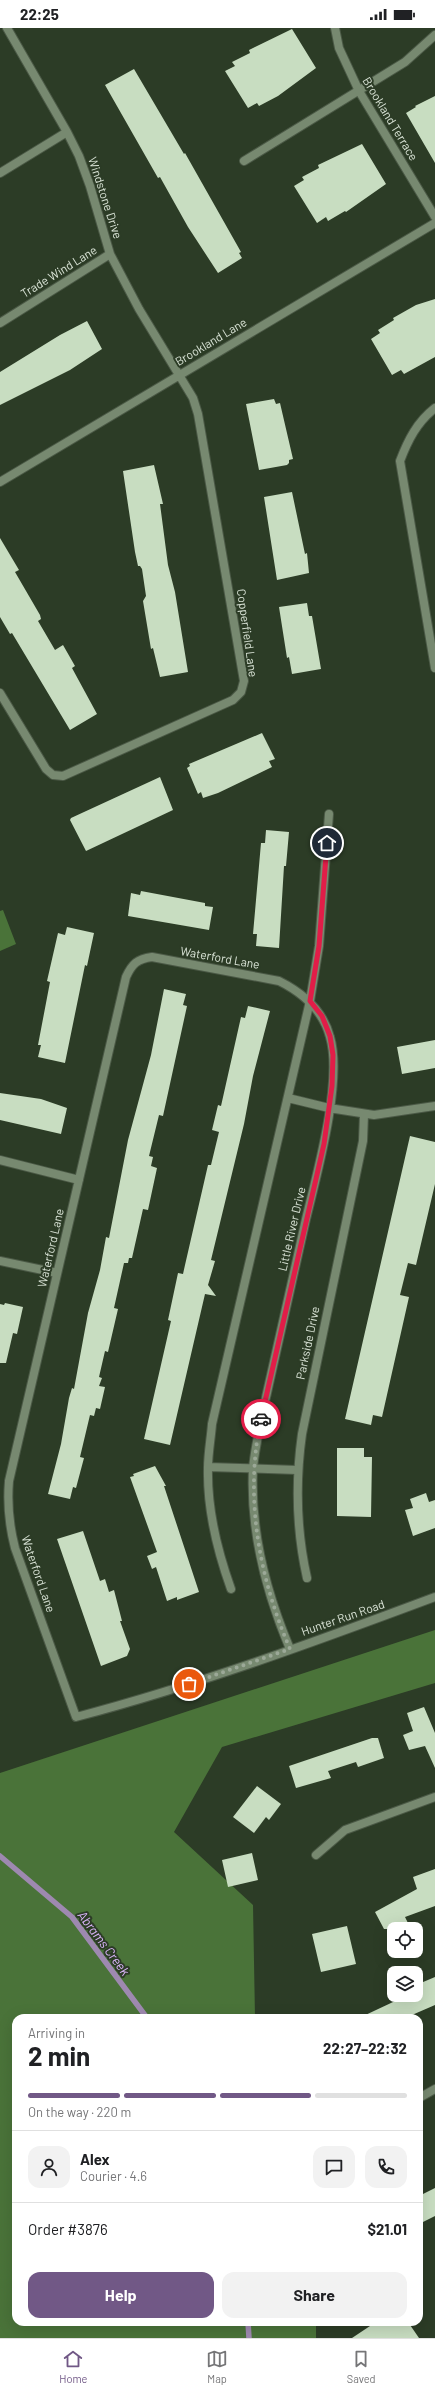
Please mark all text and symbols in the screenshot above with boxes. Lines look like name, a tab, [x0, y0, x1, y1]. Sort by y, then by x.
text: 22:25	[20, 5, 59, 23]
street label: Brookland Terrace	[360, 74, 421, 163]
street label: Windstone Drive	[86, 155, 126, 240]
street label: Trade Wind Lane	[18, 242, 99, 300]
street label: Brookland Lane	[172, 314, 249, 368]
street label: Copperfield Lane	[235, 588, 261, 678]
pin	[310, 826, 344, 860]
icon: home	[316, 832, 338, 854]
street label: Waterford Lane	[179, 943, 261, 971]
street label: Little River Drive	[275, 1185, 308, 1272]
street label: Waterford Lane	[34, 1207, 66, 1289]
street label: Parkside Drive	[292, 1305, 322, 1381]
courier	[241, 1399, 281, 1439]
icon: car	[250, 1408, 272, 1430]
street label: Waterford Lane	[19, 1533, 59, 1614]
street label: Hunter Run Road	[299, 1596, 386, 1638]
pin	[172, 1667, 206, 1701]
icon: bag	[178, 1673, 200, 1695]
water label: Abrams Creek	[74, 1908, 134, 1979]
map controls	[387, 1922, 423, 2002]
button: locate	[387, 1922, 423, 1958]
button: layers	[387, 1966, 423, 2002]
text: Arriving in	[28, 2025, 85, 2041]
text: 22:27–22:32	[323, 2039, 407, 2057]
text: 2 min	[28, 2040, 90, 2071]
text: On the way · 220 m	[28, 2104, 131, 2120]
button: person	[28, 2146, 70, 2188]
button: chat	[313, 2146, 355, 2188]
button: phone	[365, 2146, 407, 2188]
text: Alex	[80, 2150, 110, 2168]
text: Courier · 4.6	[80, 2168, 147, 2184]
text: Order #3876	[28, 2220, 108, 2238]
text: $21.01	[367, 2220, 407, 2238]
button: Help	[28, 2272, 214, 2318]
button: Share	[222, 2272, 407, 2318]
tab: Home	[59, 2348, 87, 2385]
tab: Map	[206, 2348, 228, 2385]
tab: Saved	[347, 2348, 376, 2385]

